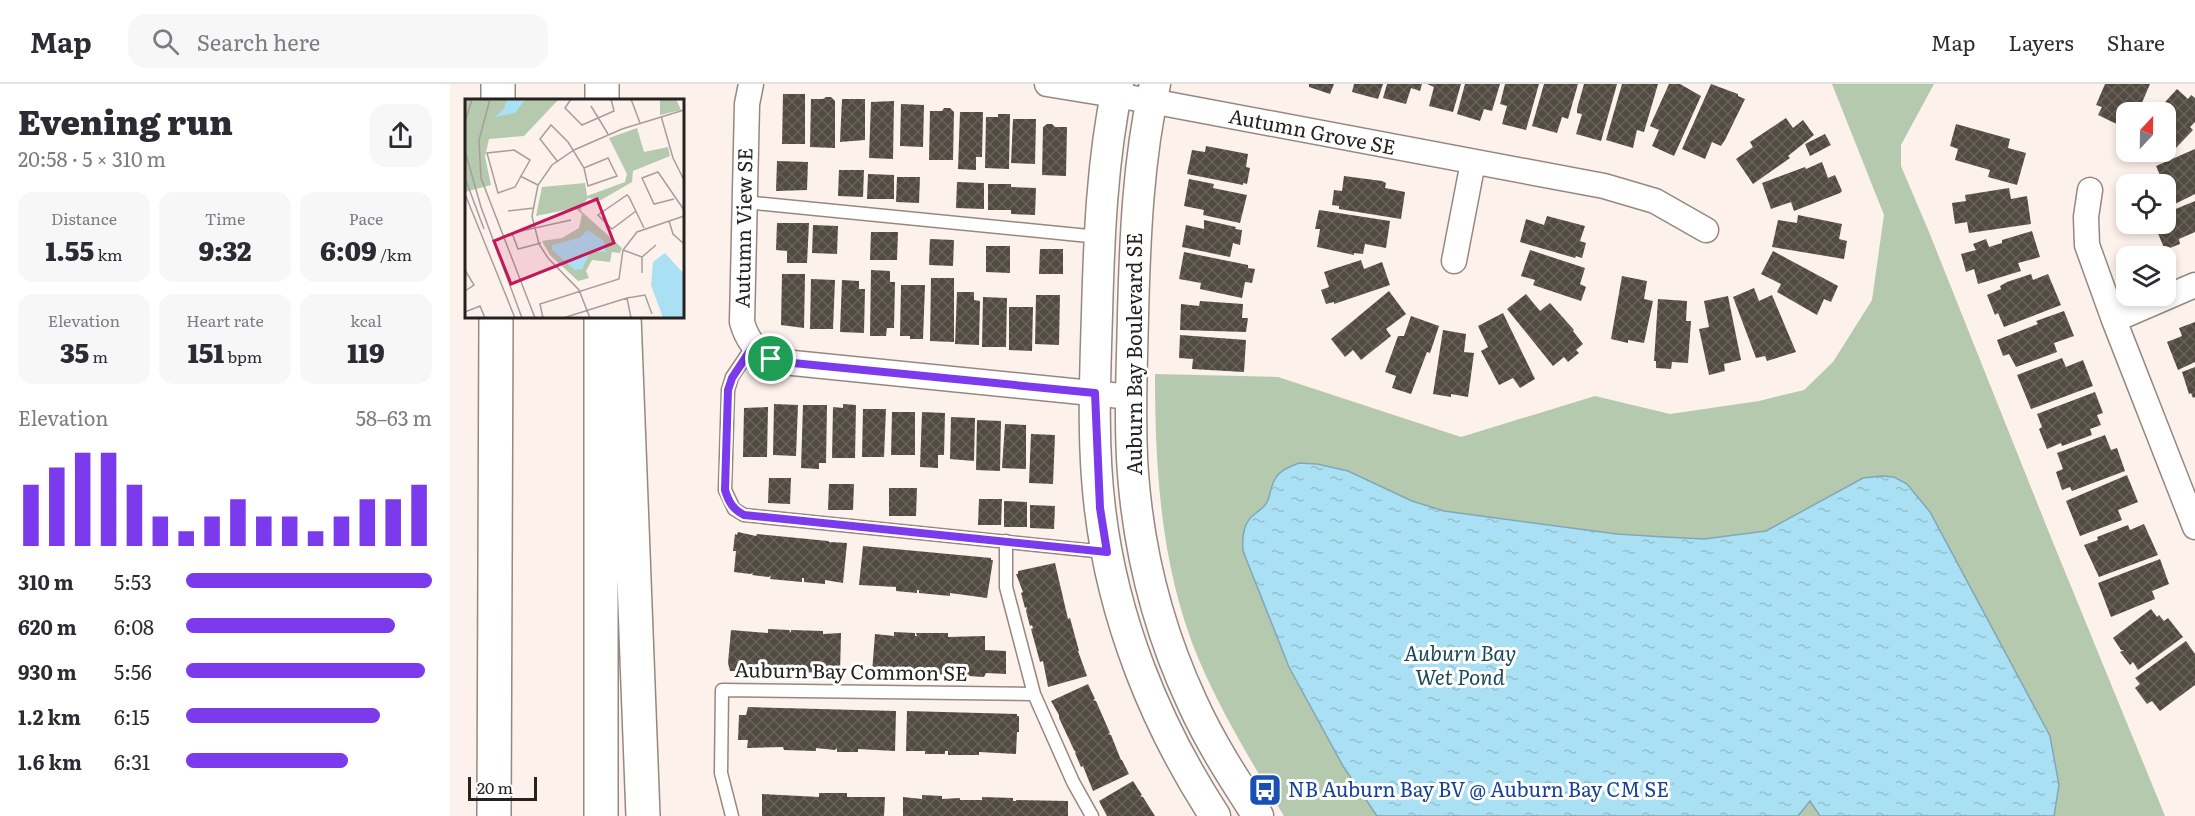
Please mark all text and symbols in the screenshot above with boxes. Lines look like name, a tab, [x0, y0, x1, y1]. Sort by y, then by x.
search box	[128, 14, 548, 68]
text: Map	[30, 20, 92, 62]
icon: search	[149, 25, 182, 58]
text: Search here	[197, 25, 320, 58]
text: Map	[1931, 26, 1976, 57]
text: Layers	[2009, 26, 2074, 57]
text: Share	[2107, 26, 2165, 57]
text: Evening run	[18, 96, 233, 145]
inset map	[465, 99, 684, 318]
street label: Autumn Grove SE	[1227, 99, 1398, 161]
north arrow	[2116, 102, 2176, 162]
map controls	[2116, 102, 2176, 306]
button: share	[369, 104, 432, 167]
text: 20:58 · 5 × 310 m	[18, 143, 166, 173]
street label: Autumn View SE	[726, 148, 758, 308]
button: locate	[2116, 174, 2176, 234]
text: Distance	[51, 206, 117, 230]
text: Time	[205, 206, 245, 230]
text: Pace	[349, 206, 383, 230]
text: 1.55	[45, 230, 94, 269]
text: 9:32	[198, 230, 252, 269]
text: 6:09	[320, 230, 377, 269]
street label: Auburn Bay Boulevard SE	[1118, 233, 1148, 475]
text: km	[94, 242, 123, 266]
text: /km	[377, 242, 412, 266]
button: layers	[2116, 246, 2176, 306]
text: Elevation	[48, 308, 120, 332]
text: Heart rate	[186, 308, 264, 332]
text: kcal	[350, 308, 382, 332]
text: 35	[60, 332, 89, 371]
text: 151	[188, 332, 224, 371]
text: 119	[347, 332, 385, 371]
pin	[745, 333, 796, 384]
icon: arrive	[754, 342, 787, 375]
text: m	[89, 344, 108, 368]
text: bpm	[224, 344, 262, 368]
text: Elevation	[18, 402, 108, 432]
text: 58–63 m	[356, 402, 432, 432]
text: 310 m	[18, 566, 74, 596]
text: 5:53	[114, 566, 152, 596]
text: 620 m	[18, 611, 77, 641]
text: 6:08	[114, 611, 154, 641]
water label: Auburn Bay Wet Pond	[1404, 636, 1516, 691]
street label: Auburn Bay Common SE	[734, 653, 968, 687]
text: 930 m	[18, 656, 77, 686]
text: 5:56	[114, 656, 152, 686]
text: 1.2 km	[18, 701, 81, 731]
text: 6:15	[114, 701, 150, 731]
text: 1.6 km	[18, 746, 82, 776]
text: 6:31	[114, 746, 150, 776]
bus stop icon: NB Auburn Bay BV @ Auburn Bay CM SE	[1247, 772, 1283, 808]
place label: NB Auburn Bay BV @ Auburn Bay CM SE	[1288, 773, 1669, 803]
scale bar	[468, 774, 537, 802]
text: 20 m	[477, 775, 513, 799]

